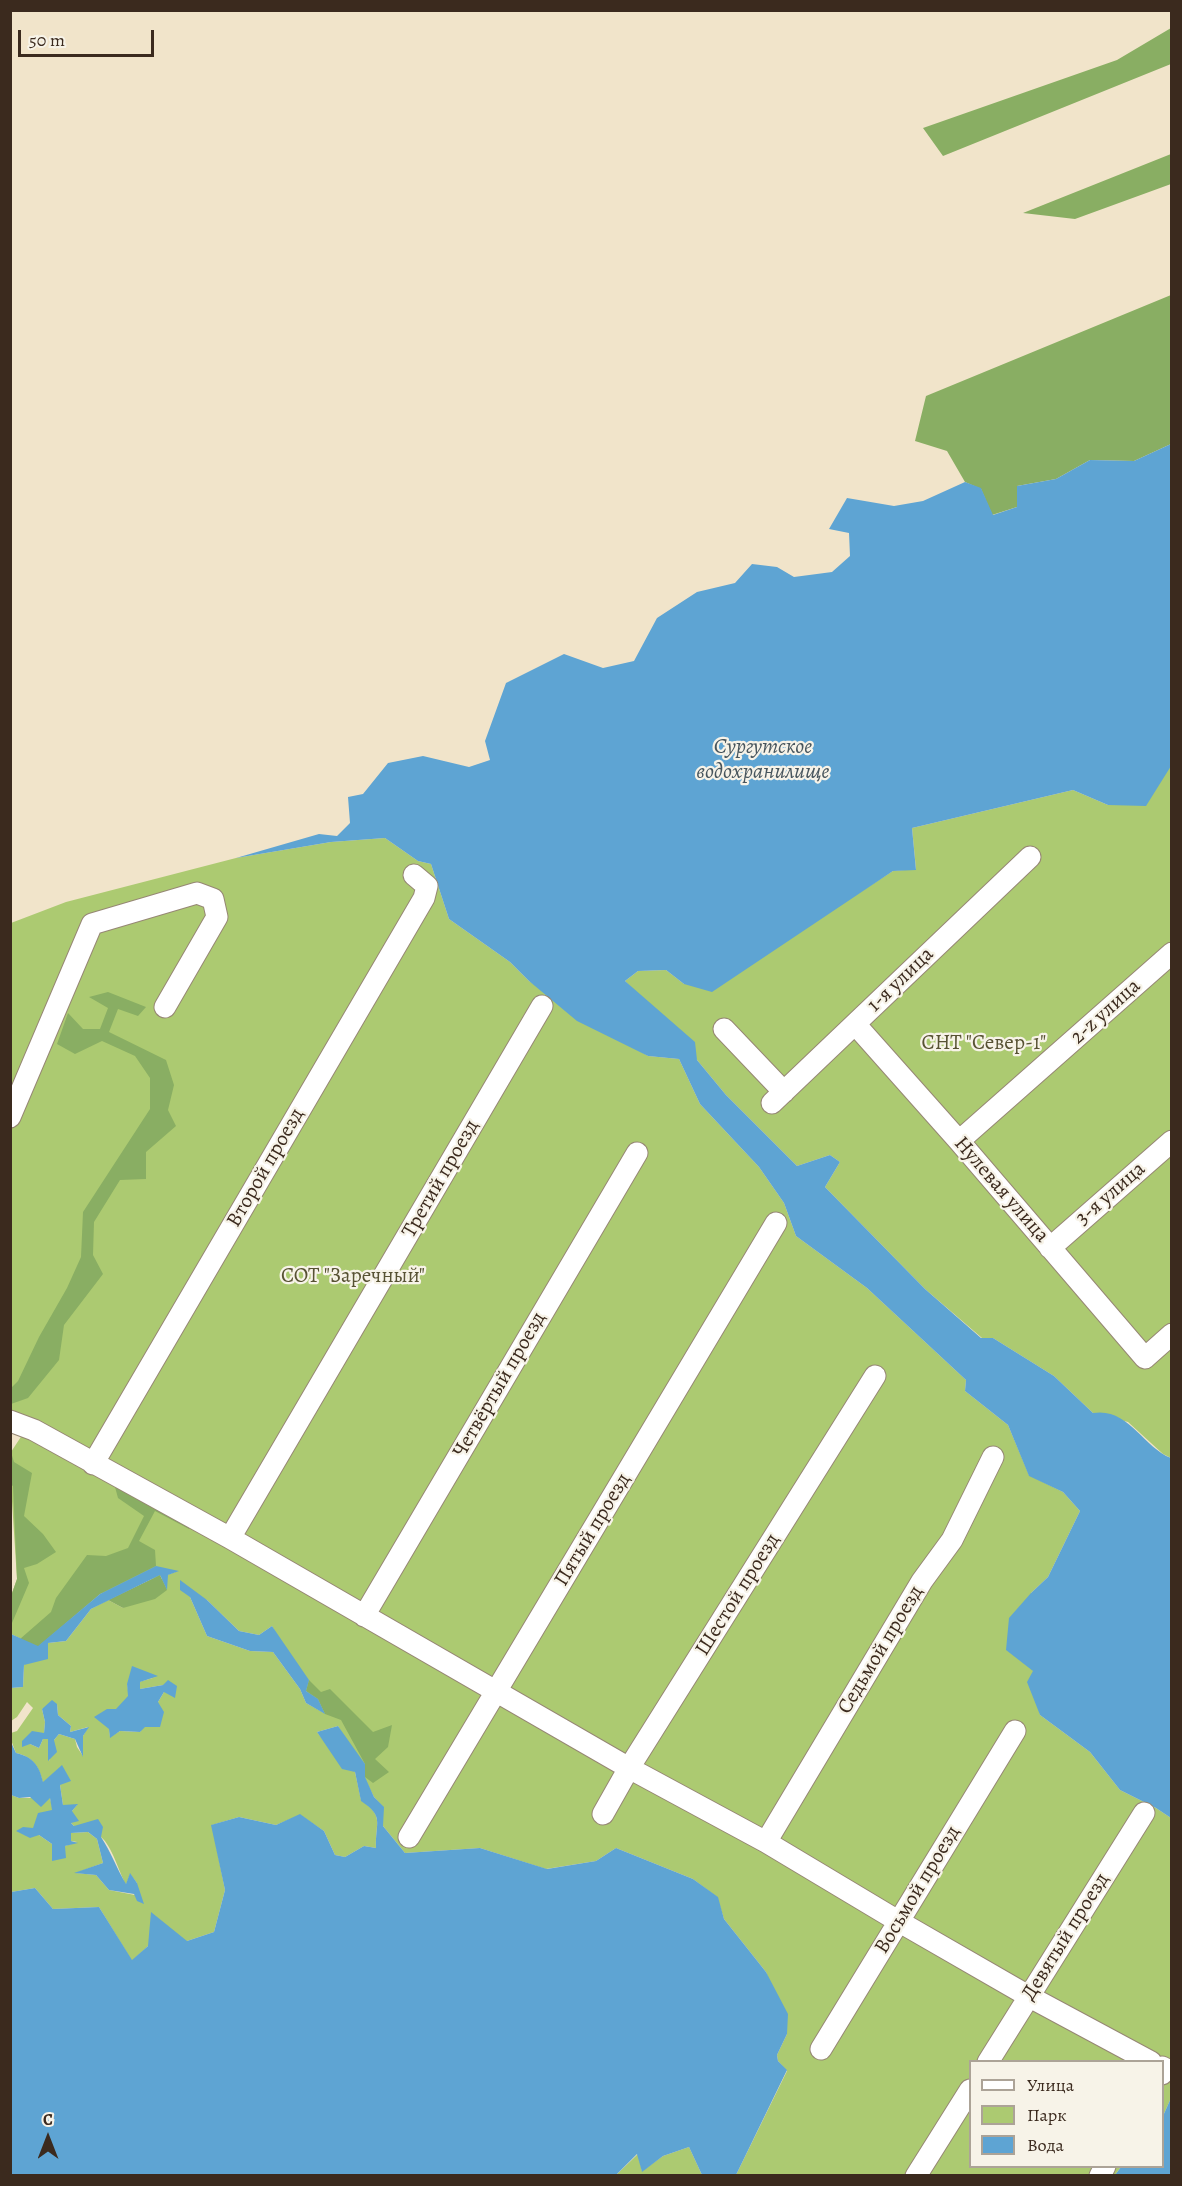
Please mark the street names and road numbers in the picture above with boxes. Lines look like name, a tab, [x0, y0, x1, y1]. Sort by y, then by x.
street label: 1-я улица	[863, 942, 939, 1018]
street label: 2-z улица	[1066, 974, 1146, 1050]
street label: Второй проезд	[222, 1104, 310, 1232]
street label: Третий проезд	[397, 1116, 485, 1242]
street label: Нулевая улица	[948, 1132, 1054, 1248]
street label: 3-я улица	[1071, 1157, 1151, 1231]
street label: Четвёртый проезд	[448, 1308, 552, 1462]
street label: Пятый проезд	[549, 1469, 637, 1591]
street label: Шестой проезд	[690, 1529, 786, 1661]
street label: Седьмой проезд	[833, 1581, 929, 1719]
street label: Восьмой проезд	[870, 1821, 966, 1959]
street label: Девятый проезд	[1017, 1869, 1115, 2005]

